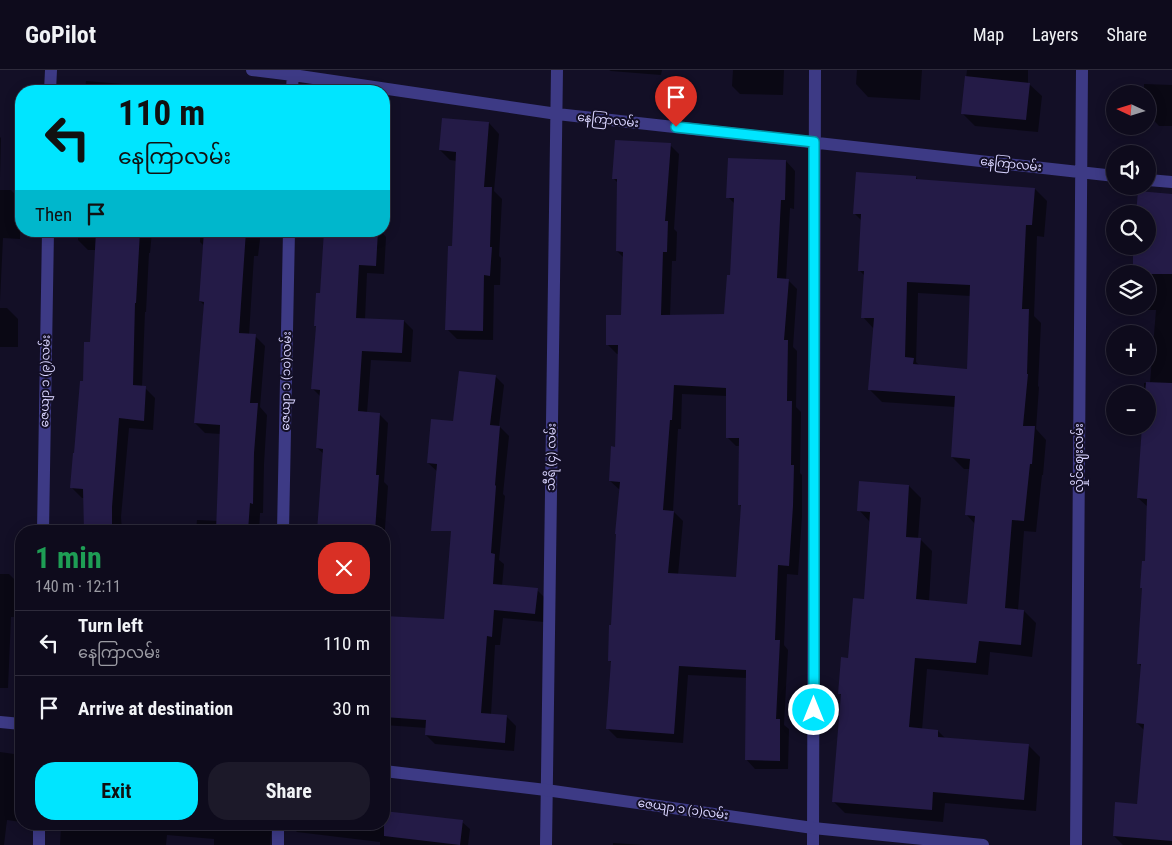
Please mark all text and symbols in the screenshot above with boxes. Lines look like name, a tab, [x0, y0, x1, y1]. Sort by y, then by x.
text: GoPilot	[25, 21, 96, 49]
text: Map	[973, 24, 1004, 45]
text: Layers	[1032, 24, 1079, 45]
text: Share	[1107, 24, 1147, 45]
pin	[655, 76, 697, 127]
icon: arrive	[662, 83, 690, 111]
north arrow	[1106, 85, 1156, 135]
map controls	[1106, 85, 1156, 435]
text: 110 m	[118, 93, 205, 134]
icon: left	[35, 105, 100, 170]
street label: နေကြာလမ်း	[576, 108, 640, 133]
text: နေကြာလမ်း	[118, 144, 231, 169]
button: sound	[1106, 145, 1156, 195]
street label: နေကြာလမ်း	[979, 152, 1043, 177]
icon: arrive	[82, 200, 110, 228]
text: Then	[35, 203, 72, 226]
button: search	[1106, 205, 1156, 255]
button: layers	[1106, 265, 1156, 315]
button: +	[1106, 325, 1156, 375]
street label: ဇေယျာ ၁ (၁၀)လမ်း	[276, 331, 297, 431]
street label: ဇေယျာ ၁ (၉)လမ်း	[35, 335, 56, 428]
button: −	[1106, 385, 1156, 435]
street label: သီရိ (၄) လမ်း	[541, 423, 562, 491]
street label: လှိုင်ဈေးလမ်း	[1070, 423, 1089, 493]
text: 1 min	[35, 540, 102, 575]
button: close	[318, 542, 370, 594]
text: 140 m · 12:11	[35, 577, 121, 596]
text: Turn left	[78, 614, 143, 637]
icon: left	[35, 629, 63, 657]
text: 110 m	[323, 632, 370, 655]
text: နေကြာလမ်း	[78, 643, 160, 662]
position arrow	[787, 683, 839, 735]
icon: arrive	[35, 694, 63, 722]
text: Arrive at destination	[78, 697, 233, 720]
text: 30 m	[333, 697, 370, 720]
button: Exit	[35, 762, 198, 820]
button: Share	[208, 762, 370, 820]
street label: ဇေယျာ ၁ (၁)လမ်း	[636, 794, 730, 825]

